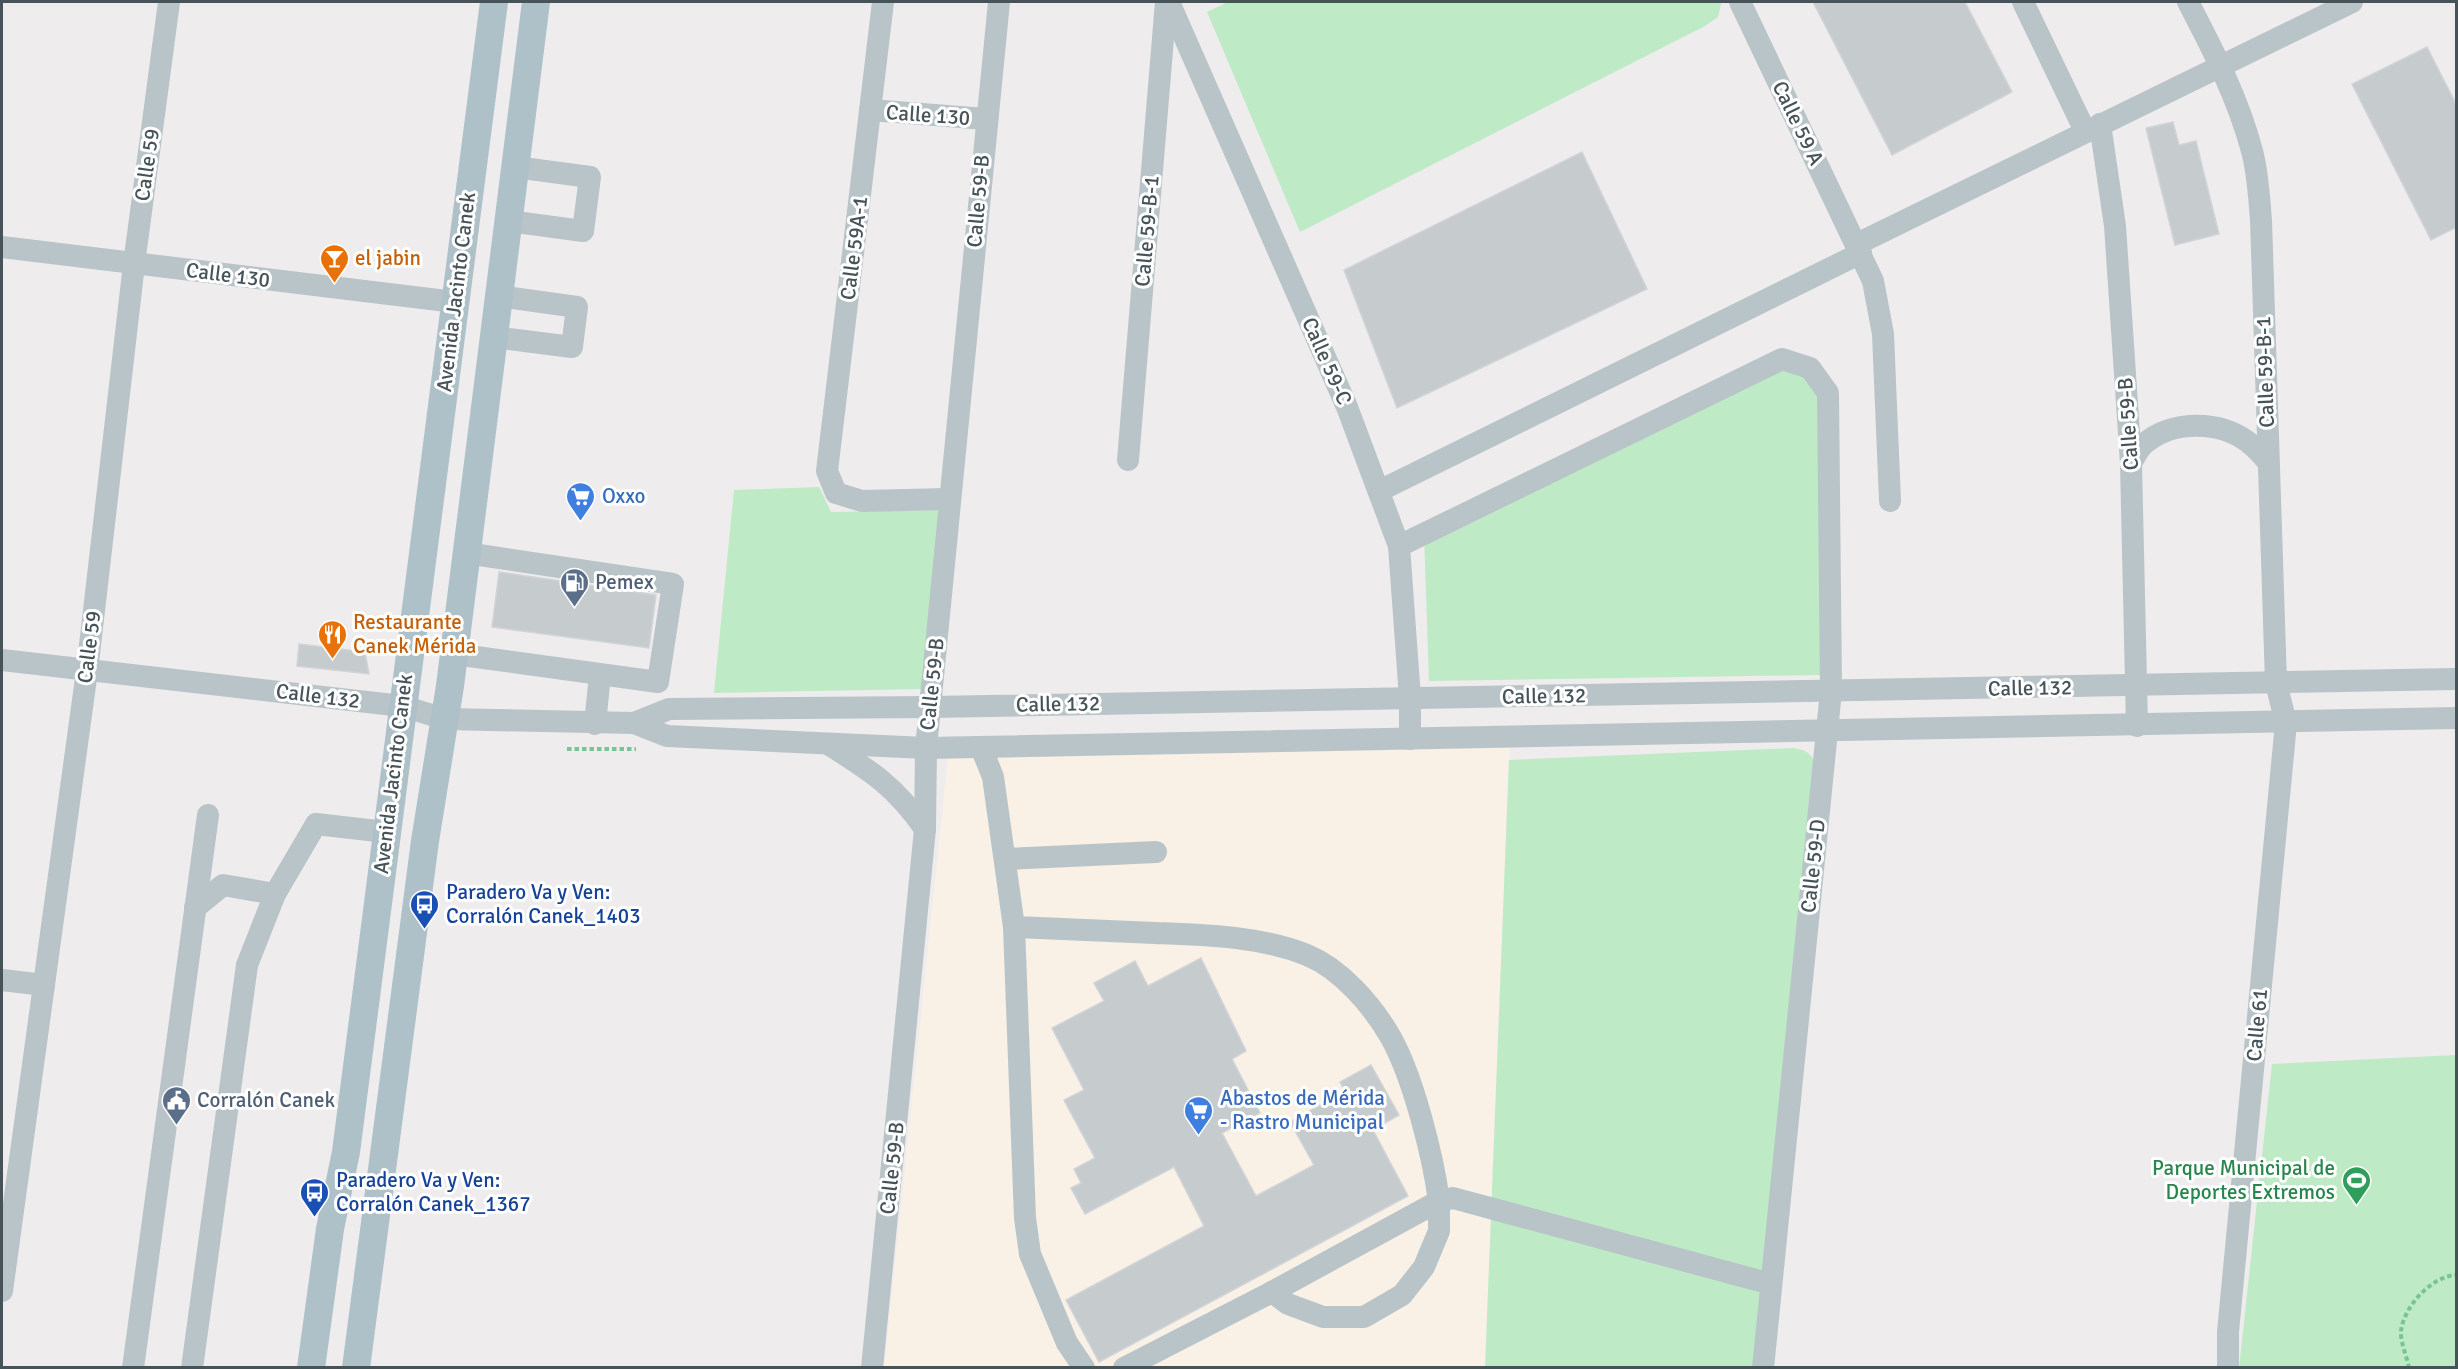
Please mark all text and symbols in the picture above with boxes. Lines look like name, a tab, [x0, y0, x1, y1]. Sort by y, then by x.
street label: Calle 59 A	[1767, 77, 1830, 169]
street label: Calle 130	[885, 99, 971, 131]
street label: Calle 59	[129, 127, 165, 203]
street label: Calle 59-B	[961, 154, 995, 248]
street label: Calle 59-B-1	[1129, 174, 1165, 288]
street label: Avenida Jacinto Canek	[431, 190, 481, 393]
street label: Calle 59A-1	[835, 195, 873, 301]
bar icon: el jabin	[318, 242, 350, 284]
place label: el jabin	[355, 245, 421, 271]
street label: Calle 130	[185, 257, 271, 293]
street label: Calle 59-C	[1296, 313, 1358, 409]
street label: Calle 59-B-1	[2250, 316, 2280, 428]
street label: Calle 59-B	[2112, 377, 2144, 471]
supermarket icon: Oxxo	[565, 480, 597, 522]
place label: Oxxo	[602, 483, 645, 509]
fuel station icon: Pemex	[558, 566, 590, 608]
place label: Pemex	[595, 569, 654, 595]
street label: Calle 59	[72, 609, 106, 685]
place label: Restaurante Canek Mérida	[353, 609, 476, 659]
restaurant icon: Restaurante Canek Mérida	[316, 618, 348, 660]
street label: Calle 59-B	[914, 636, 950, 732]
street label: Avenida Jacinto Canek	[368, 672, 418, 875]
street label: Calle 132	[1988, 674, 2072, 702]
street label: Calle 132	[275, 678, 361, 714]
street label: Calle 132	[1502, 682, 1586, 710]
street label: Calle 132	[1016, 690, 1100, 718]
street label: Calle 59-D	[1795, 818, 1831, 914]
place label: Paradero Va y Ven: Corralón Canek_1403	[446, 879, 641, 929]
bus stop icon: Paradero Va y Ven: Corralón Canek_1403	[409, 888, 441, 930]
street label: Calle 61	[2241, 988, 2273, 1062]
public building icon: Corralón Canek	[160, 1084, 192, 1126]
place label: Abastos de Mérida - Rastro Municipal	[1220, 1085, 1385, 1135]
place label: Corralón Canek	[197, 1087, 335, 1113]
supermarket icon: Abastos de Mérida - Rastro Municipal	[1183, 1094, 1215, 1136]
street label: Calle 59-B	[874, 1120, 910, 1216]
place label: Parque Municipal de Deportes Extremos	[2152, 1155, 2335, 1205]
sports icon: Parque Municipal de Deportes Extremos	[2340, 1164, 2372, 1206]
place label: Paradero Va y Ven: Corralón Canek_1367	[336, 1167, 531, 1217]
bus stop icon: Paradero Va y Ven: Corralón Canek_1367	[299, 1176, 331, 1218]

